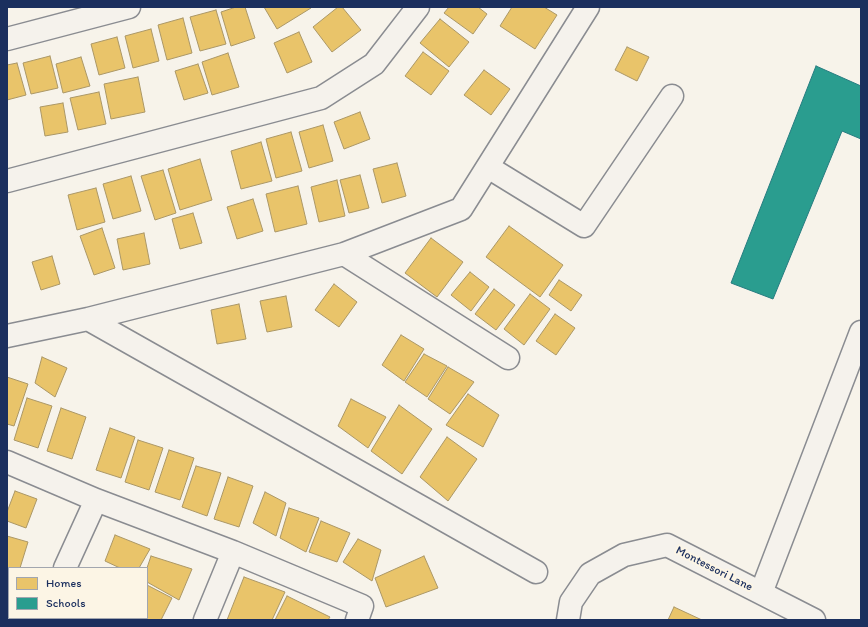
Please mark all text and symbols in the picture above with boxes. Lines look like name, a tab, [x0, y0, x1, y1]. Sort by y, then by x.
street label: Montessori Lane	[673, 543, 755, 595]
legend	[8, 567, 148, 619]
text: Homes	[46, 576, 82, 590]
text: Schools	[46, 596, 85, 610]

